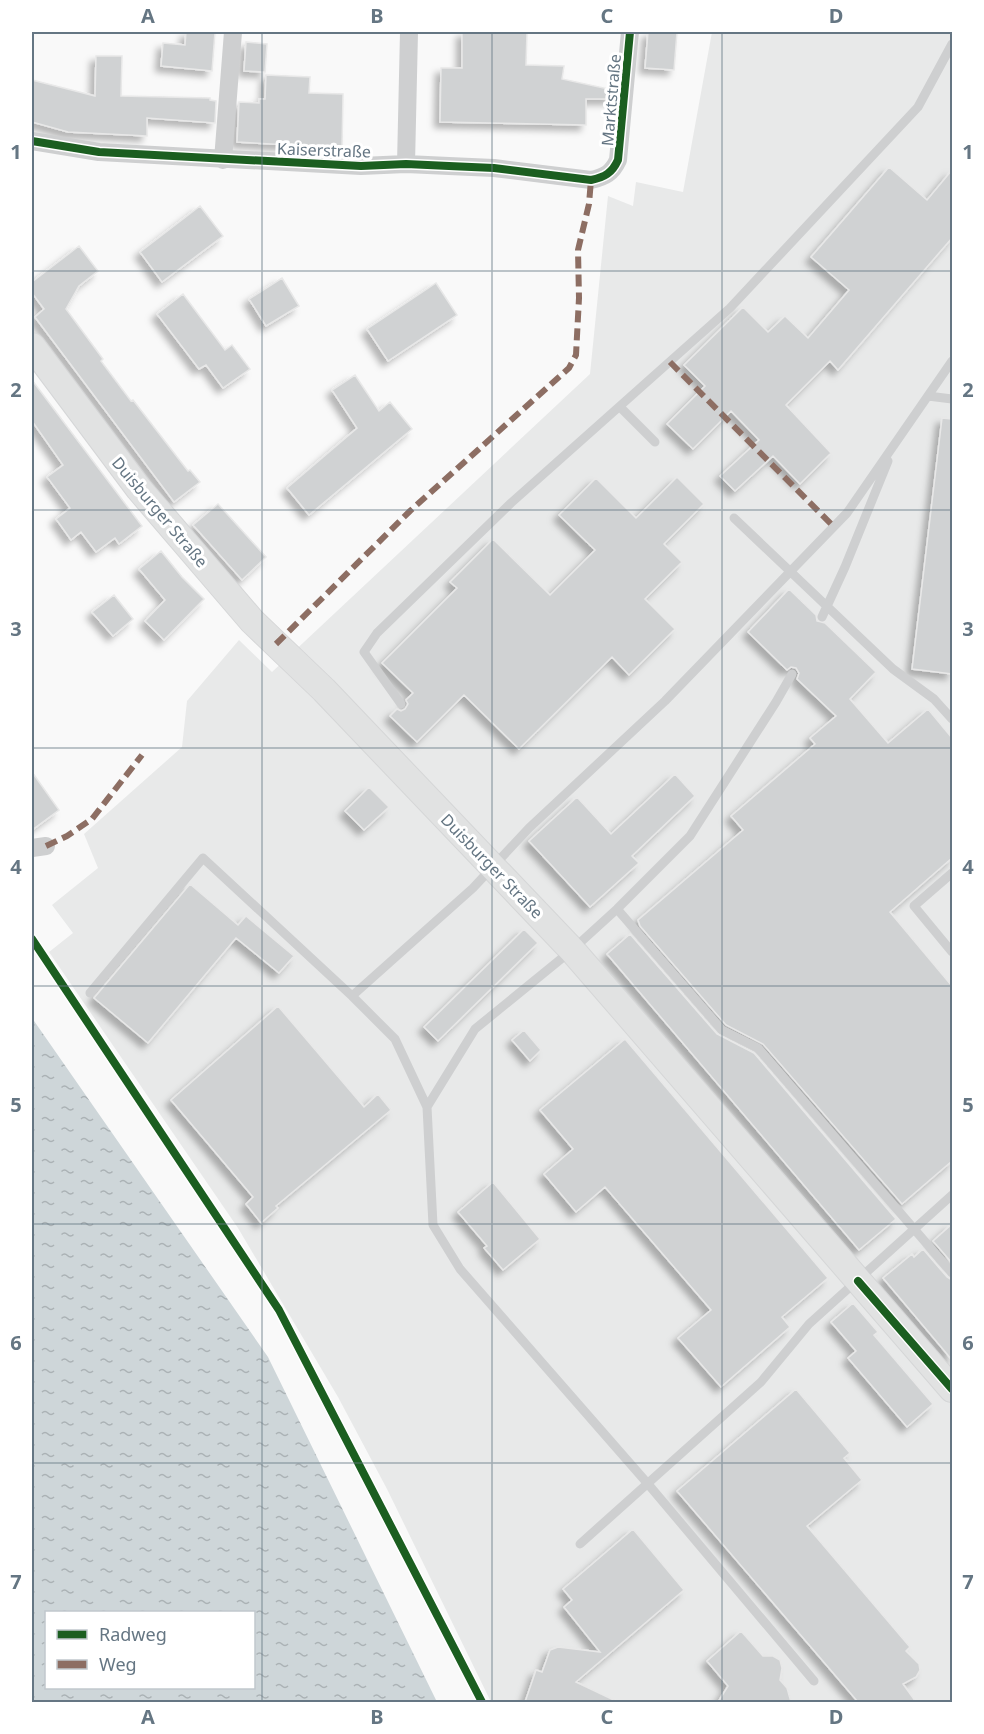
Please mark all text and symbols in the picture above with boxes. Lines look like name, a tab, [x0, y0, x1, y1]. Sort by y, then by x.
text: A	[141, 2, 155, 29]
text: B	[370, 2, 384, 29]
text: C	[601, 2, 614, 29]
text: D	[829, 2, 843, 29]
street label: Marktstraße	[596, 53, 626, 147]
street label: Kaiserstraße	[277, 137, 371, 163]
text: 1	[10, 138, 22, 165]
text: 1	[962, 138, 974, 165]
text: 2	[10, 376, 22, 403]
text: 2	[962, 376, 974, 403]
street label: Duisburger Straße	[107, 452, 213, 572]
text: 3	[10, 615, 22, 642]
text: 3	[962, 615, 974, 642]
street label: Duisburger Straße	[436, 809, 548, 923]
text: 4	[10, 853, 22, 880]
text: 4	[962, 853, 974, 880]
text: 5	[10, 1091, 22, 1118]
text: 5	[962, 1091, 974, 1118]
text: 6	[10, 1329, 22, 1356]
text: 6	[962, 1329, 974, 1356]
text: 7	[10, 1568, 22, 1595]
text: 7	[962, 1568, 974, 1595]
legend	[45, 1611, 255, 1689]
text: Radweg	[99, 1622, 167, 1646]
text: Weg	[99, 1652, 137, 1676]
text: A	[141, 1703, 155, 1730]
text: B	[370, 1703, 384, 1730]
text: C	[601, 1703, 614, 1730]
text: D	[829, 1703, 843, 1730]

